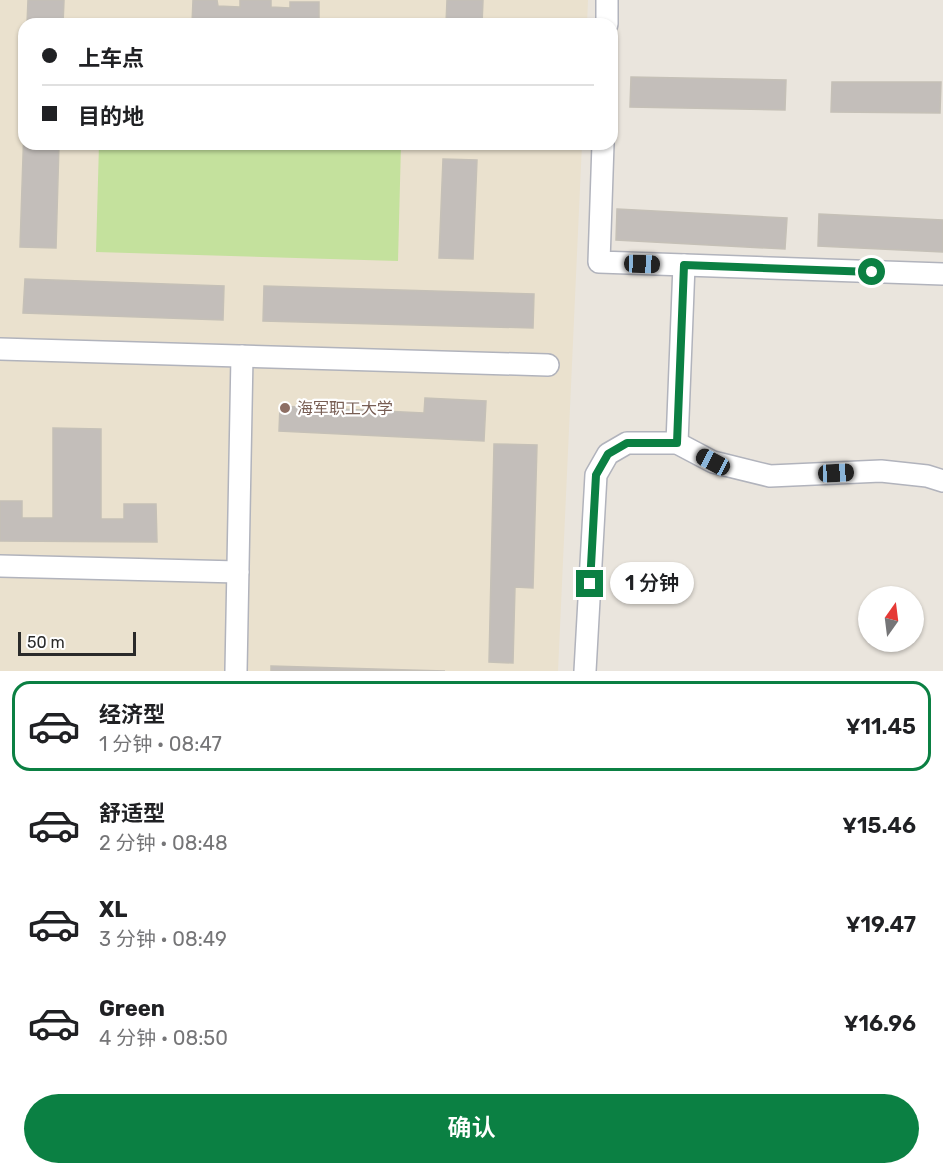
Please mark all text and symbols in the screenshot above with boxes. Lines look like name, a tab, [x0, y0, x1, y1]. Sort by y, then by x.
text: 上车点	[78, 45, 144, 72]
text: 目的地	[78, 103, 144, 130]
car	[624, 254, 660, 274]
route start	[858, 258, 885, 285]
place label: 海军职工大学	[297, 399, 393, 418]
marker: 海军职工大学	[278, 401, 292, 415]
car	[693, 446, 733, 478]
car	[818, 463, 854, 483]
callout: 1 分钟	[611, 563, 695, 605]
route end	[576, 570, 603, 597]
text: 1 分钟	[625, 571, 679, 595]
north arrow	[858, 586, 924, 652]
map controls	[858, 586, 924, 652]
scale bar	[18, 629, 136, 656]
text: 50 m	[27, 633, 65, 652]
icon: car	[27, 699, 81, 753]
text: 经济型	[99, 701, 165, 728]
text: ¥11.45	[846, 713, 916, 740]
text: 1 分钟 · 08:47	[99, 732, 222, 756]
icon: car	[27, 798, 81, 852]
text: 舒适型	[99, 800, 165, 827]
text: ¥15.46	[842, 812, 916, 839]
text: 2 分钟 · 08:48	[99, 831, 228, 855]
text: XL	[99, 896, 127, 923]
icon: car	[27, 897, 81, 951]
text: ¥19.47	[846, 911, 916, 938]
text: 3 分钟 · 08:49	[99, 927, 227, 951]
text: Green	[99, 995, 165, 1022]
icon: car	[27, 996, 81, 1050]
text: ¥16.96	[844, 1010, 916, 1037]
text: 4 分钟 · 08:50	[99, 1026, 228, 1050]
button: 确认	[24, 1094, 919, 1163]

